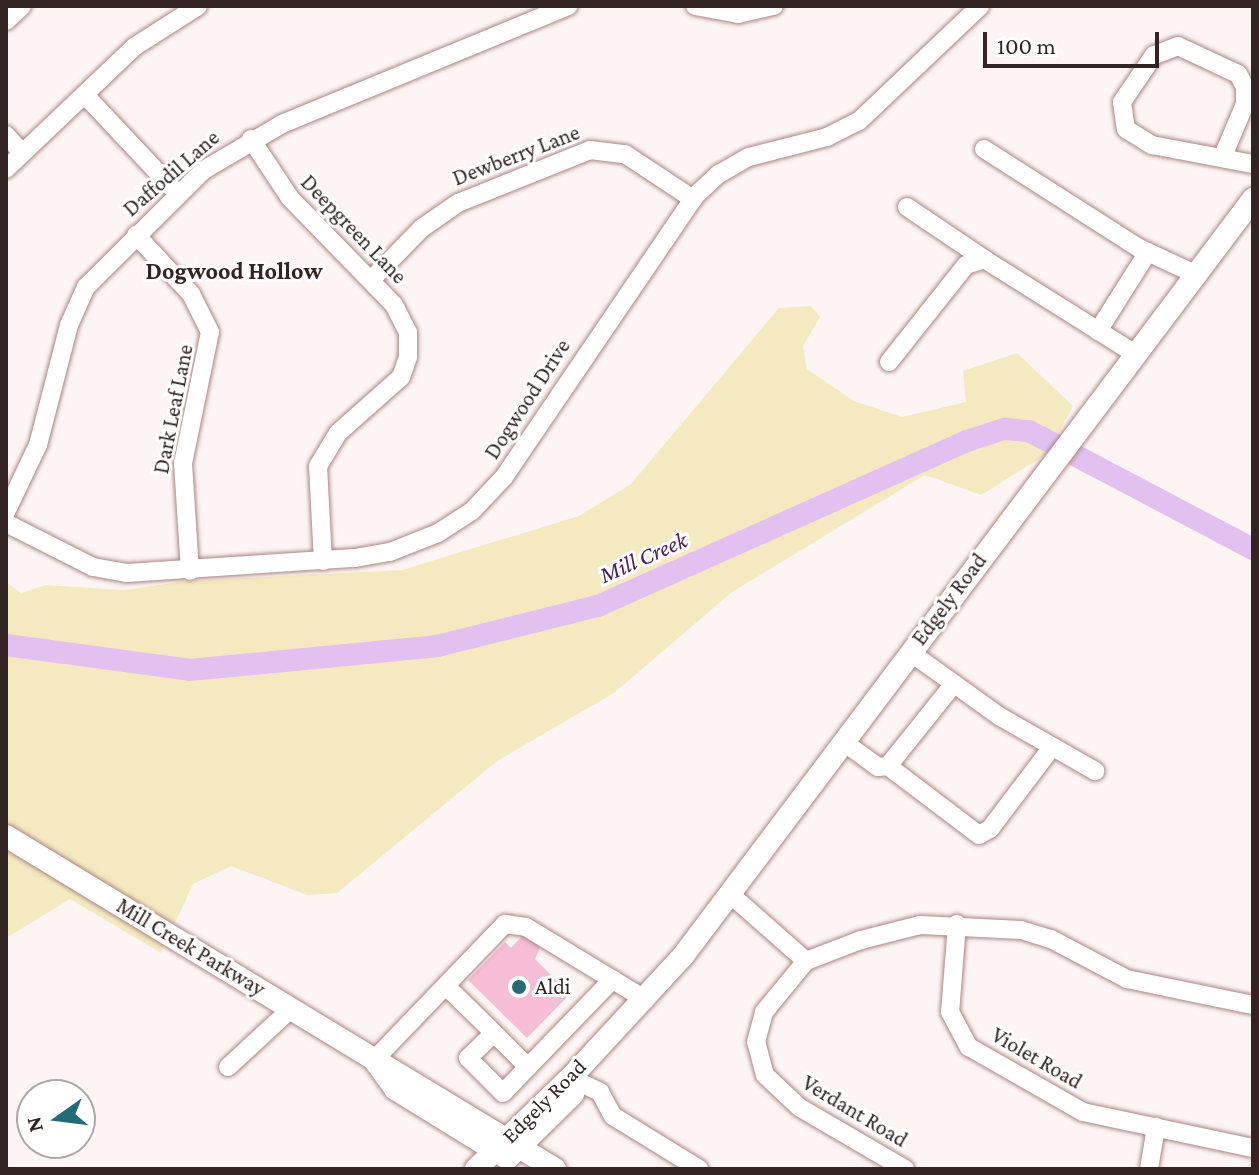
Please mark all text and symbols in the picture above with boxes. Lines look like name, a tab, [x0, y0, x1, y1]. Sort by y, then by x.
scale bar	[987, 16, 1163, 66]
text: 100 m	[997, 32, 1056, 59]
street label: Dewberry Lane	[449, 119, 583, 191]
street label: Daffodil Lane	[118, 124, 224, 222]
street label: Deepgreen Lane	[295, 169, 413, 289]
district label: Dogwood Hollow	[146, 257, 322, 285]
street label: Dogwood Drive	[478, 334, 576, 464]
street label: Dark Leaf Lane	[148, 342, 198, 476]
water label: Mill Creek	[594, 525, 692, 589]
street label: Edgely Road	[906, 548, 992, 650]
street label: Mill Creek Parkway	[112, 892, 270, 1002]
place label: Aldi	[535, 974, 571, 1000]
marker: Aldi	[510, 978, 528, 996]
street label: Violet Road	[987, 1021, 1087, 1095]
street label: Edgely Road	[496, 1053, 592, 1149]
street label: Verdant Road	[798, 1069, 912, 1153]
north arrow	[16, 1079, 96, 1159]
text: N	[20, 1114, 48, 1135]

